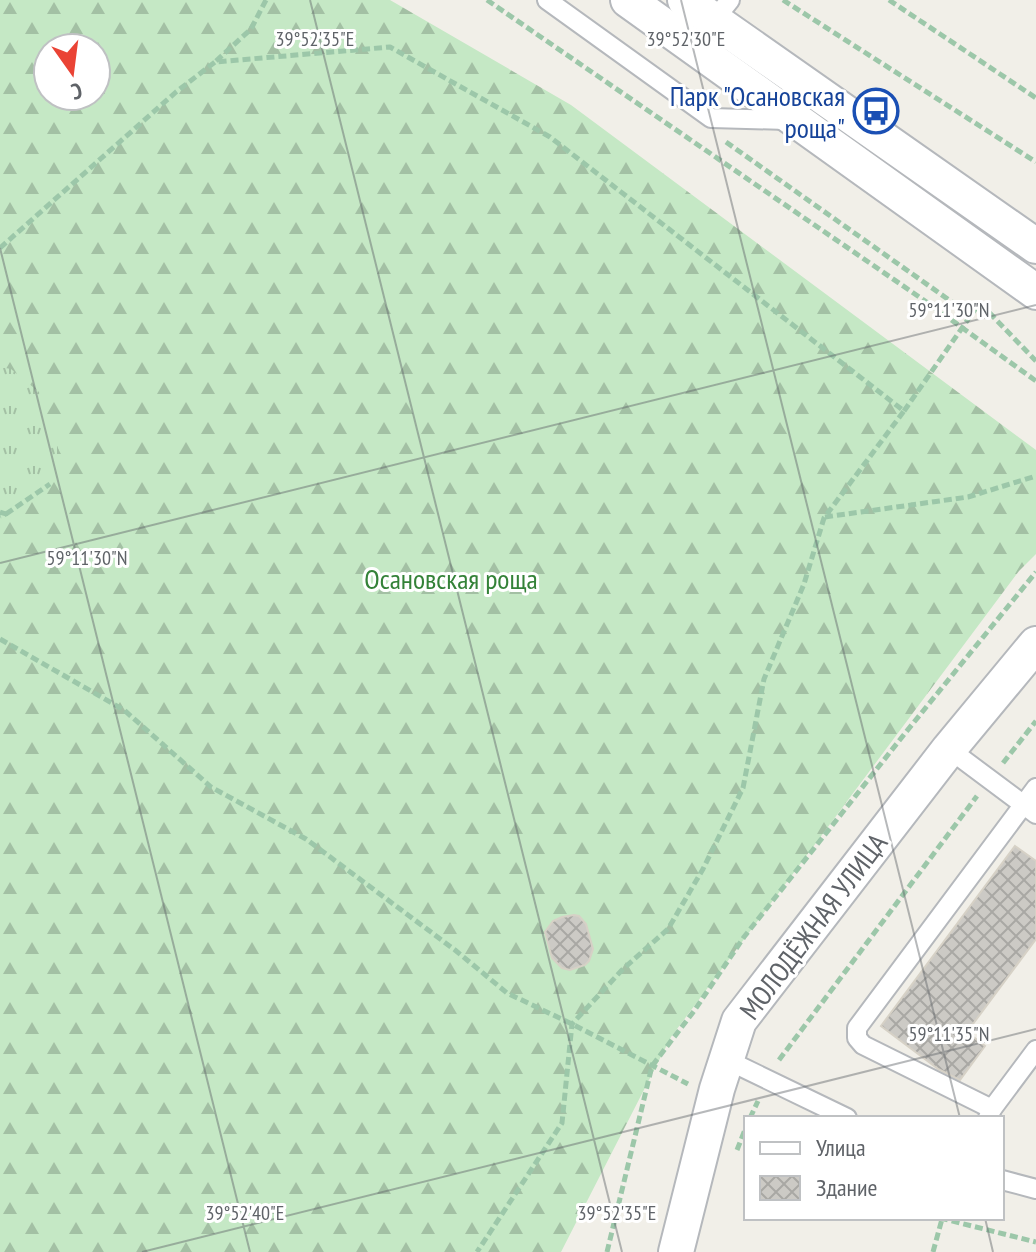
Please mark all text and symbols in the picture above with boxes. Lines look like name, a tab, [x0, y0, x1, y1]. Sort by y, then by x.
text: 39°52'35"E	[276, 26, 354, 52]
text: 39°52'30"E	[647, 26, 725, 52]
north arrow	[32, 32, 112, 112]
text: С	[69, 77, 85, 106]
place label: Парк "Осановская роща"	[670, 77, 845, 146]
bus stop icon: Парк "Осановская роща"	[852, 87, 900, 135]
text: 59°11'30"N	[909, 297, 989, 323]
text: 59°11'30"N	[47, 545, 127, 571]
park label: Осановская роща	[364, 560, 538, 597]
street label: МОЛОДЁЖНАЯ УЛИЦА	[731, 825, 896, 1027]
text: 59°11'35"N	[909, 1021, 989, 1047]
legend	[744, 1116, 1004, 1220]
text: Улица	[816, 1132, 866, 1163]
text: Здание	[816, 1172, 877, 1203]
text: 39°52'40"E	[206, 1200, 284, 1226]
text: 39°52'35"E	[578, 1200, 656, 1226]

